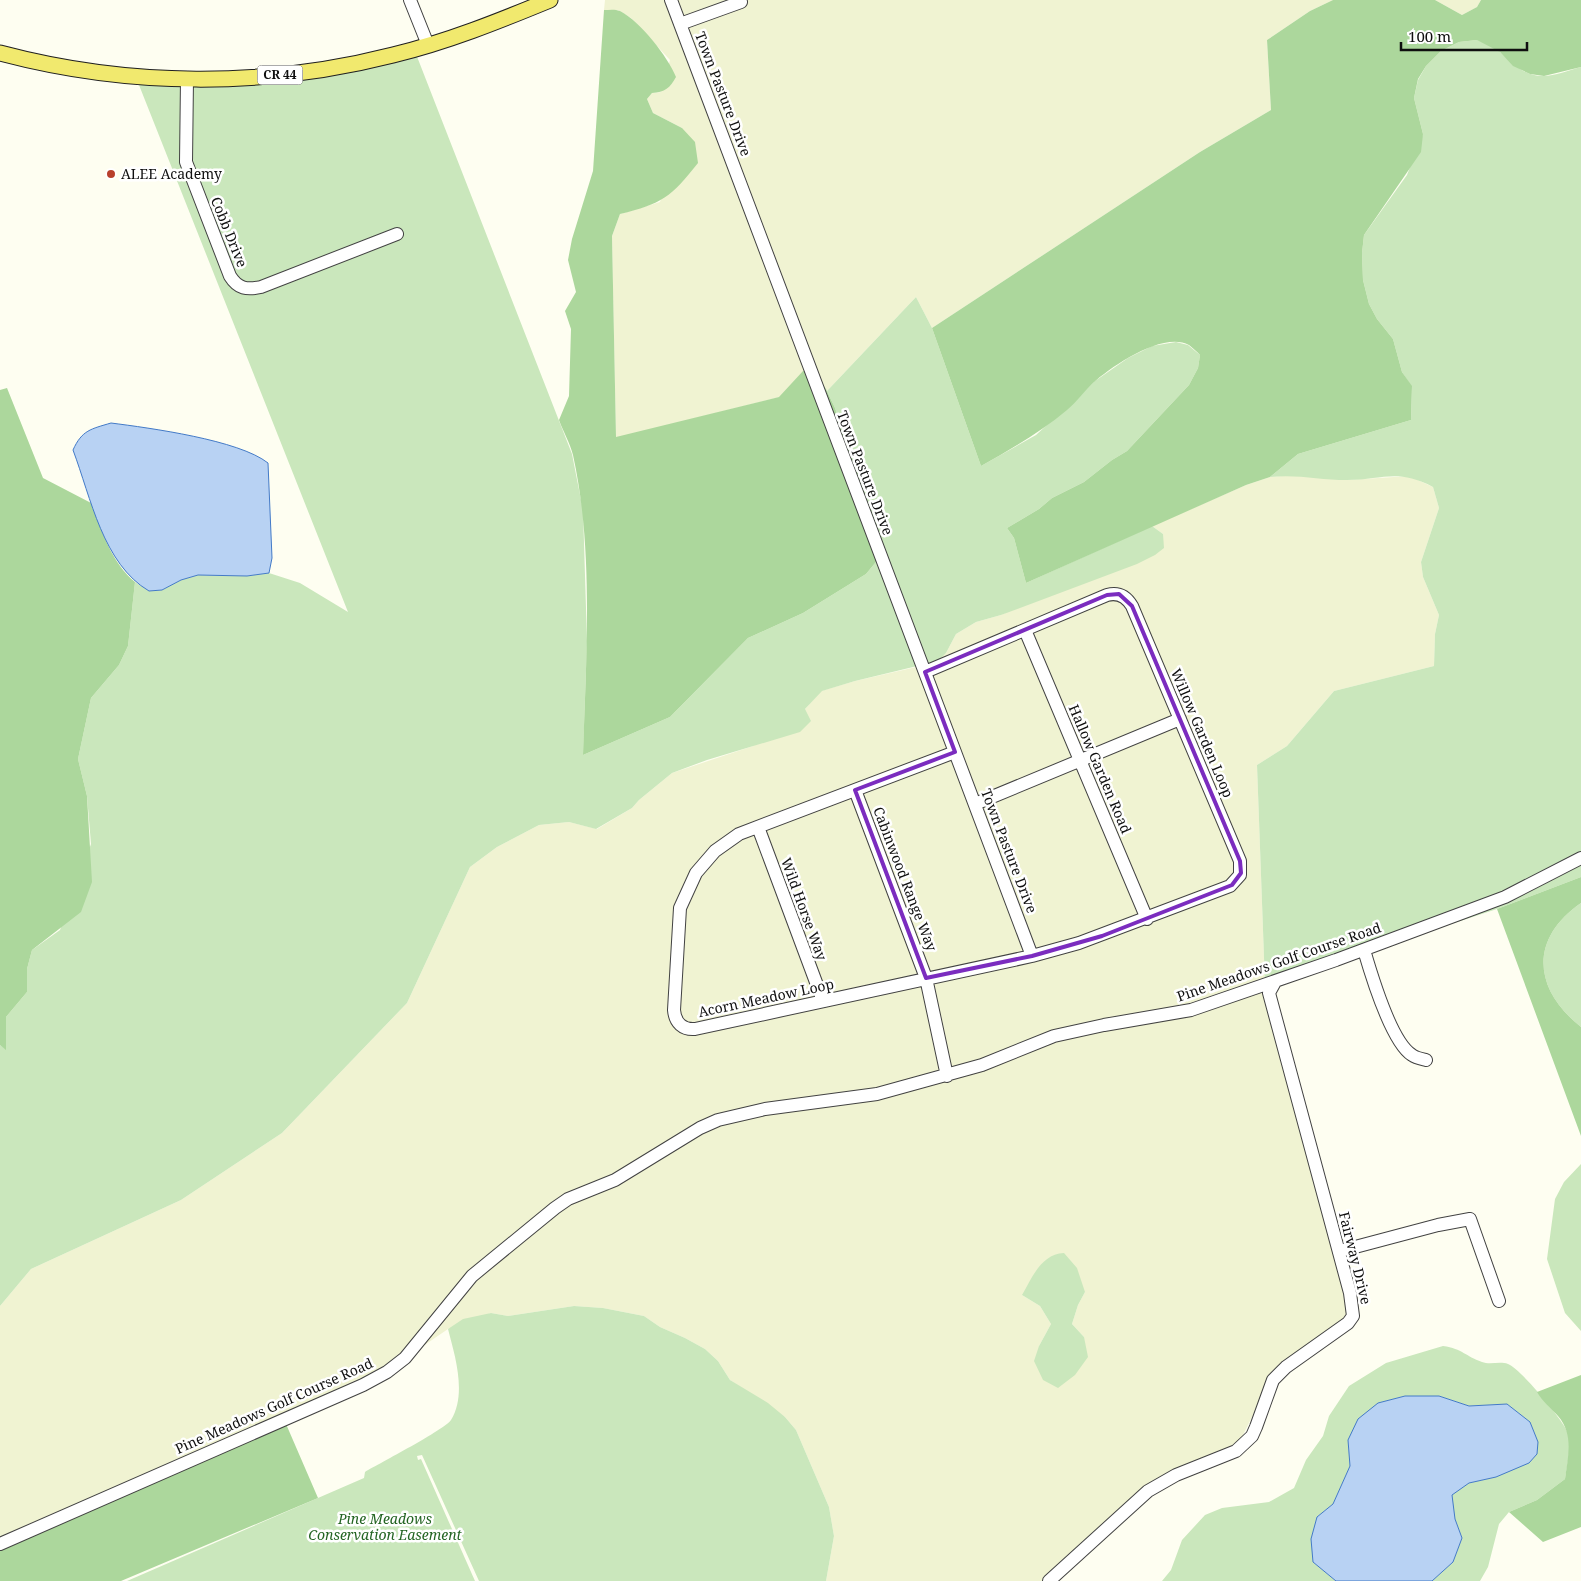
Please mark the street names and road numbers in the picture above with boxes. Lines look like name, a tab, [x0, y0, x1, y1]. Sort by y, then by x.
street label: Town Pasture Drive	[691, 29, 756, 159]
road number: CR 44	[258, 66, 302, 84]
street label: Cobb Drive	[207, 194, 252, 270]
street label: Town Pasture Drive	[833, 408, 898, 538]
street label: Willow Garden Loop	[1167, 665, 1238, 800]
street label: Hallow Garden Road	[1065, 701, 1136, 837]
street label: Town Pasture Drive	[977, 786, 1042, 916]
street label: Cabinwood Range Way	[869, 804, 942, 954]
street label: Wild Horse Way	[777, 855, 832, 963]
street label: Pine Meadows Golf Course Road	[1174, 917, 1384, 1005]
street label: Acorn Meadow Loop	[696, 974, 835, 1021]
street label: Fairway Drive	[1335, 1210, 1376, 1306]
street label: Pine Meadows Golf Course Road	[172, 1353, 376, 1458]

